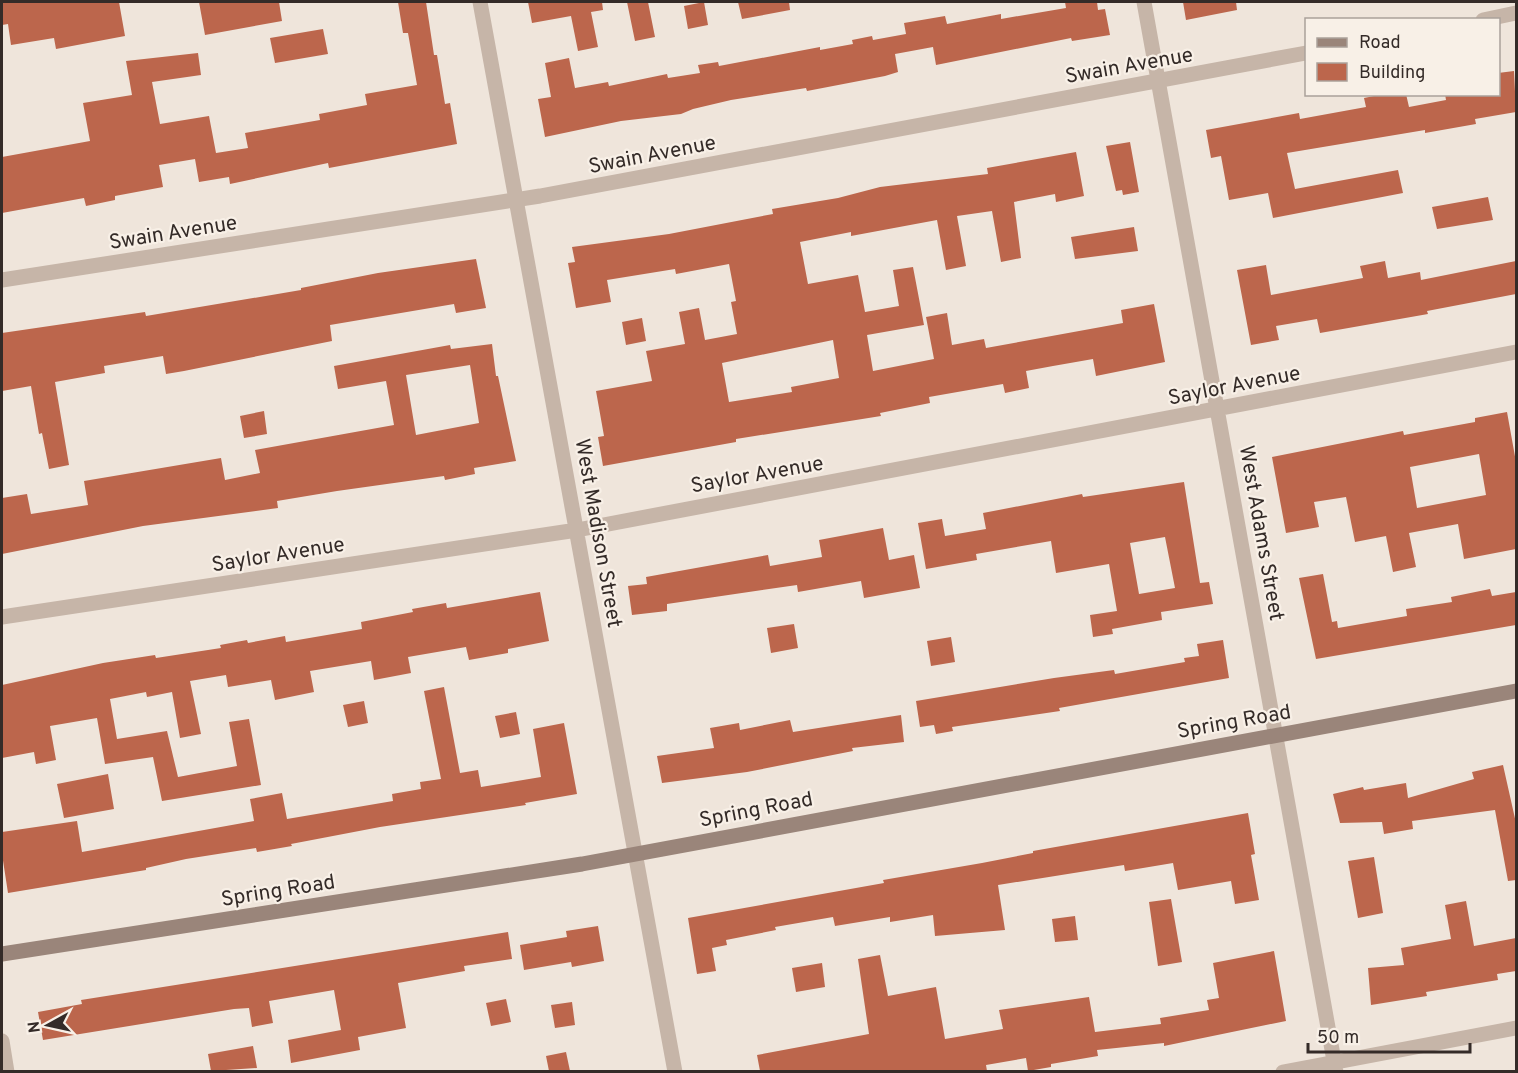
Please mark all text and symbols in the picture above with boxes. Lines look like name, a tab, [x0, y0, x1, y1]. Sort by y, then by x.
legend	[1305, 18, 1500, 96]
text: Road	[1359, 32, 1401, 55]
street label: Swain Avenue	[1063, 42, 1195, 91]
text: Building	[1359, 62, 1425, 85]
street label: Swain Avenue	[586, 130, 718, 181]
street label: Swain Avenue	[107, 210, 239, 257]
street label: Saylor Avenue	[1166, 360, 1303, 413]
street label: West Madison Street	[568, 437, 627, 630]
street label: West Adams Street	[1232, 443, 1289, 623]
street label: Saylor Avenue	[689, 451, 826, 500]
street label: Saylor Avenue	[210, 532, 347, 579]
street label: Spring Road	[1175, 699, 1293, 746]
street label: Spring Road	[697, 786, 815, 835]
street label: Spring Road	[219, 869, 337, 914]
north arrow	[18, 995, 78, 1055]
scale bar	[1308, 1016, 1470, 1054]
text: N	[24, 1020, 46, 1034]
text: 50 m	[1317, 1027, 1359, 1050]

